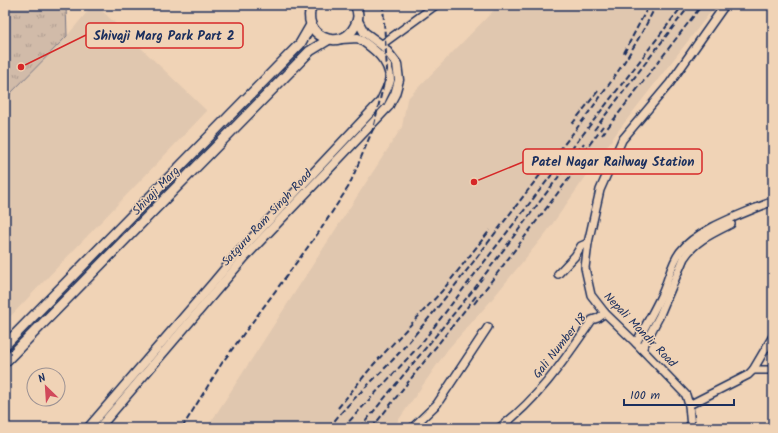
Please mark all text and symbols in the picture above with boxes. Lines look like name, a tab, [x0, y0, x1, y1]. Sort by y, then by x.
callout: Shivaji Marg Park Part 2	[86, 23, 243, 48]
text: Shivaji Marg Park Part 2	[94, 26, 235, 47]
callout: Patel Nagar Railway Station	[523, 149, 702, 174]
text: Patel Nagar Railway Station	[532, 152, 694, 173]
street label: Shivaji Marg	[128, 162, 185, 220]
street label: Satguru Ram Singh Road	[217, 165, 318, 271]
street label: Nepali Mandir Road	[599, 288, 682, 373]
street label: Gali Number 18	[528, 309, 592, 383]
north arrow	[26, 367, 66, 407]
text: N	[35, 369, 49, 388]
scale bar	[624, 381, 734, 407]
text: 100 m	[630, 386, 661, 405]

